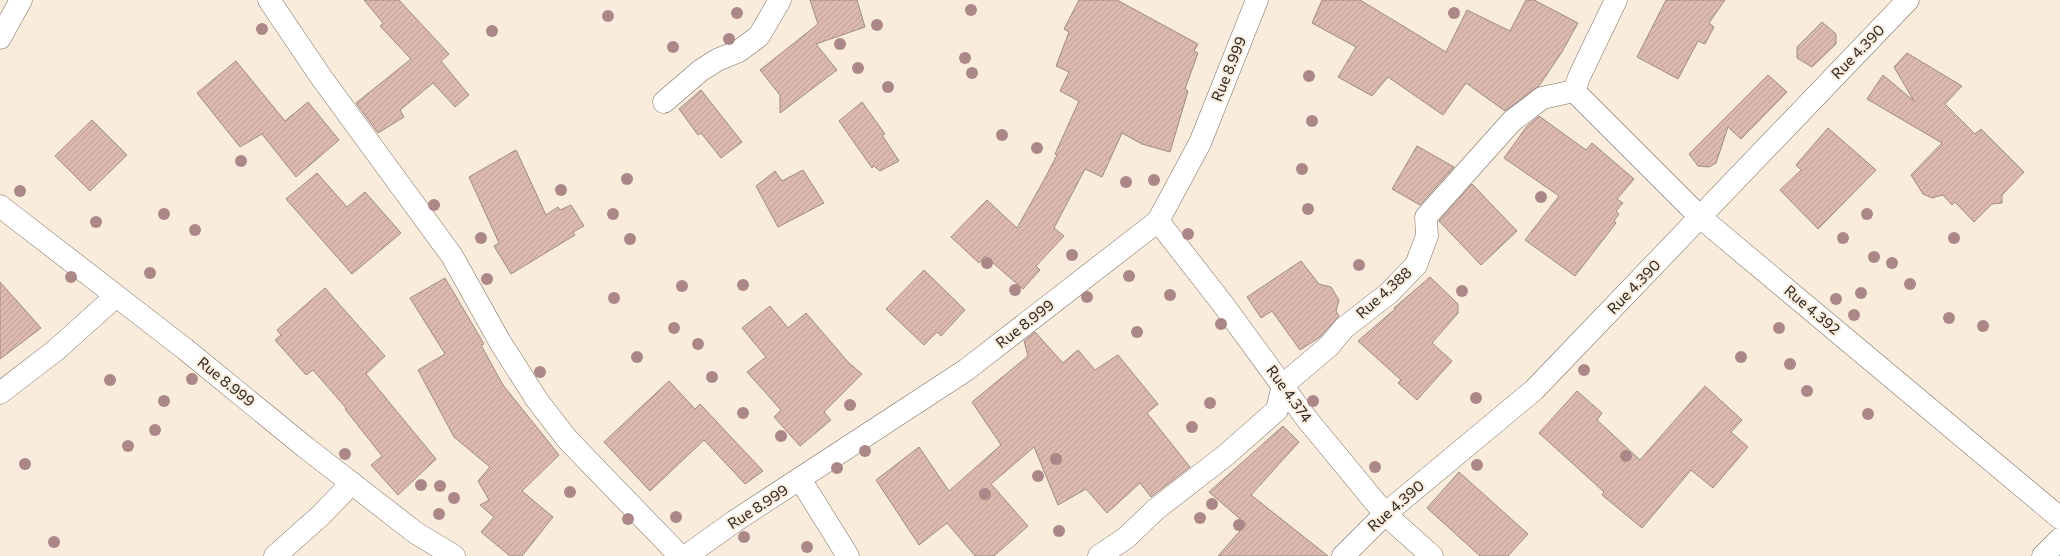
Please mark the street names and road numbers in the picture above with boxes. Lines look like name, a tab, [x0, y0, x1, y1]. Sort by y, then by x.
street label: Rue 4.390	[1827, 20, 1888, 82]
street label: Rue 8.999	[1207, 33, 1249, 104]
street label: Rue 4.390	[1603, 255, 1664, 317]
street label: Rue 4.388	[1352, 263, 1415, 322]
street label: Rue 4.392	[1781, 281, 1844, 338]
street label: Rue 8.999	[992, 295, 1057, 351]
street label: Rue 8.999	[194, 353, 259, 410]
street label: Rue 4.374	[1263, 361, 1317, 425]
street label: Rue 4.390	[1363, 476, 1427, 535]
street label: Rue 8.999	[724, 480, 791, 532]

